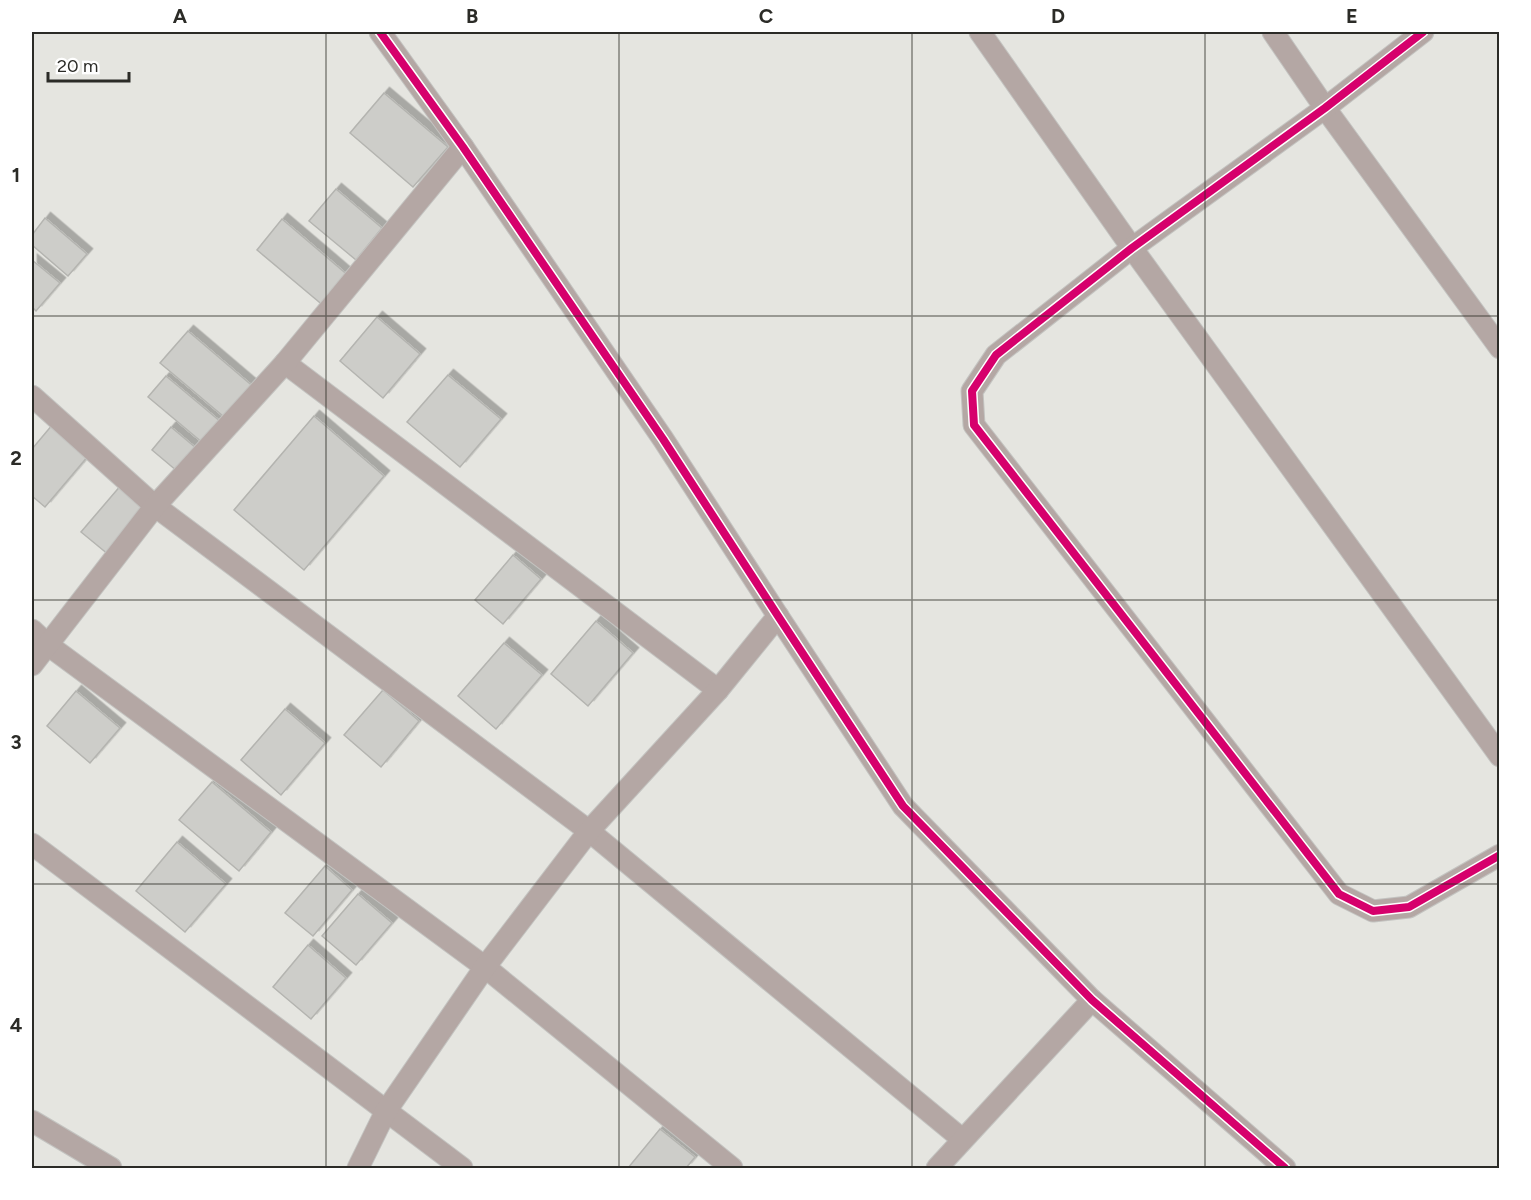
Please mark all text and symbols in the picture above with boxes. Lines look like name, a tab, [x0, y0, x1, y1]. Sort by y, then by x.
text: A	[173, 4, 188, 28]
text: B	[466, 4, 478, 28]
text: C	[759, 4, 773, 28]
text: D	[1051, 4, 1065, 28]
text: E	[1346, 4, 1358, 28]
scale bar	[48, 45, 129, 83]
text: 20 m	[57, 55, 98, 77]
text: 1	[12, 163, 20, 187]
text: 2	[10, 446, 22, 470]
text: 3	[10, 730, 22, 754]
text: 4	[10, 1013, 23, 1037]

